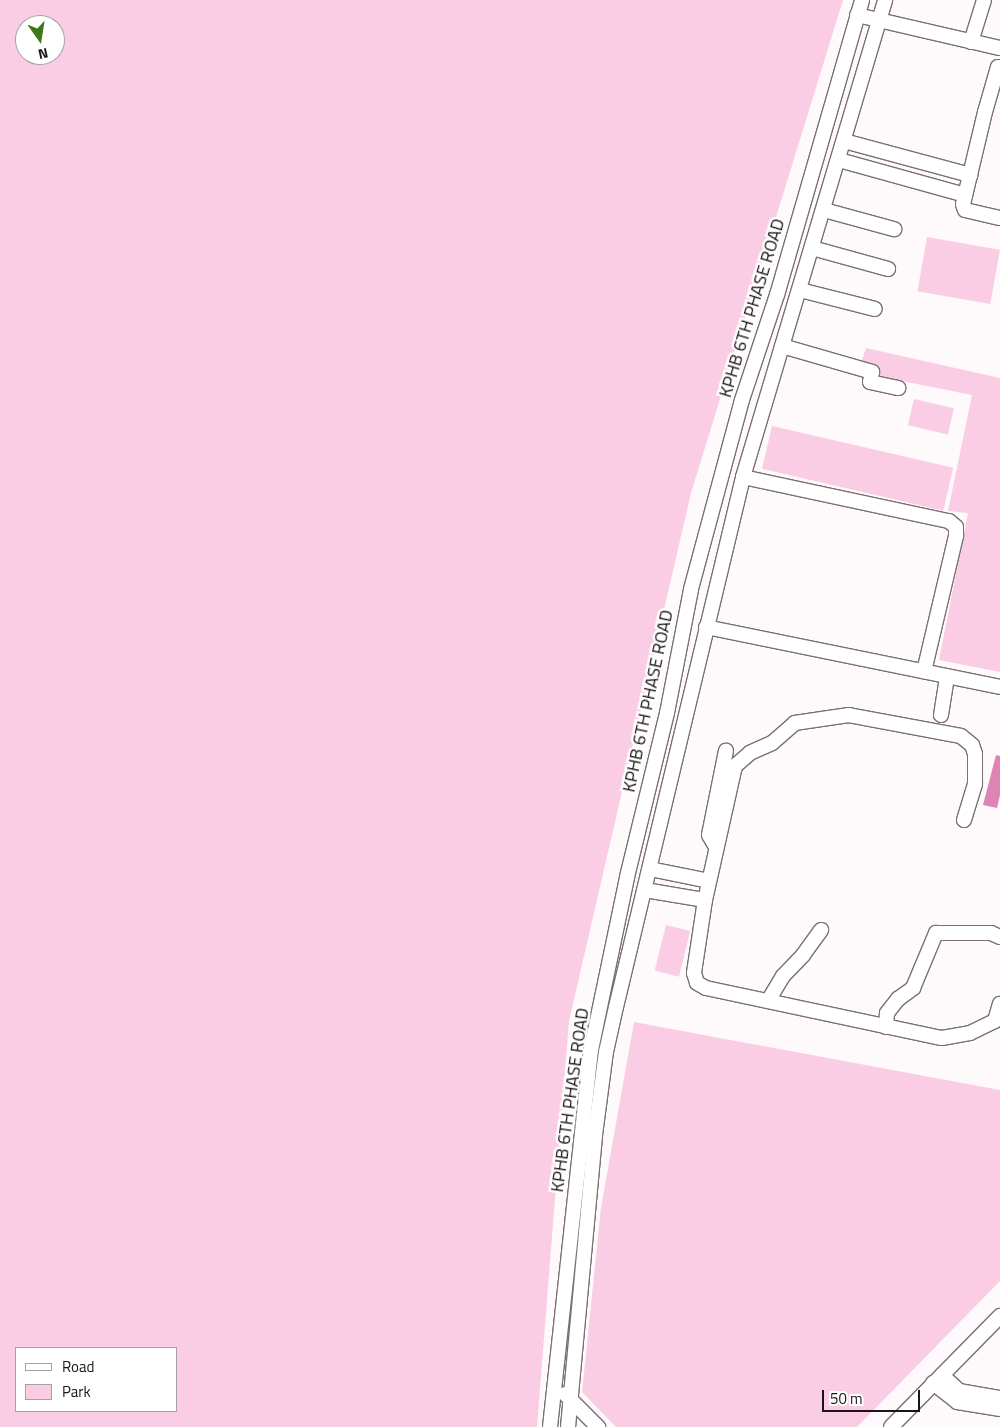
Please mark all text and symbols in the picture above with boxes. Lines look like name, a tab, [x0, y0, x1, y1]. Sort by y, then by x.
north arrow	[15, 15, 65, 65]
text: N	[36, 43, 50, 65]
street label: KPHB 6TH PHASE ROAD	[714, 216, 790, 400]
street label: KPHB 6TH PHASE ROAD	[618, 608, 678, 794]
street label: KPHB 6TH PHASE ROAD	[546, 1006, 594, 1194]
legend	[15, 1347, 178, 1412]
text: Road	[62, 1355, 94, 1378]
text: Park	[62, 1380, 91, 1403]
scale bar	[825, 1380, 922, 1412]
text: 50 m	[830, 1387, 863, 1410]

